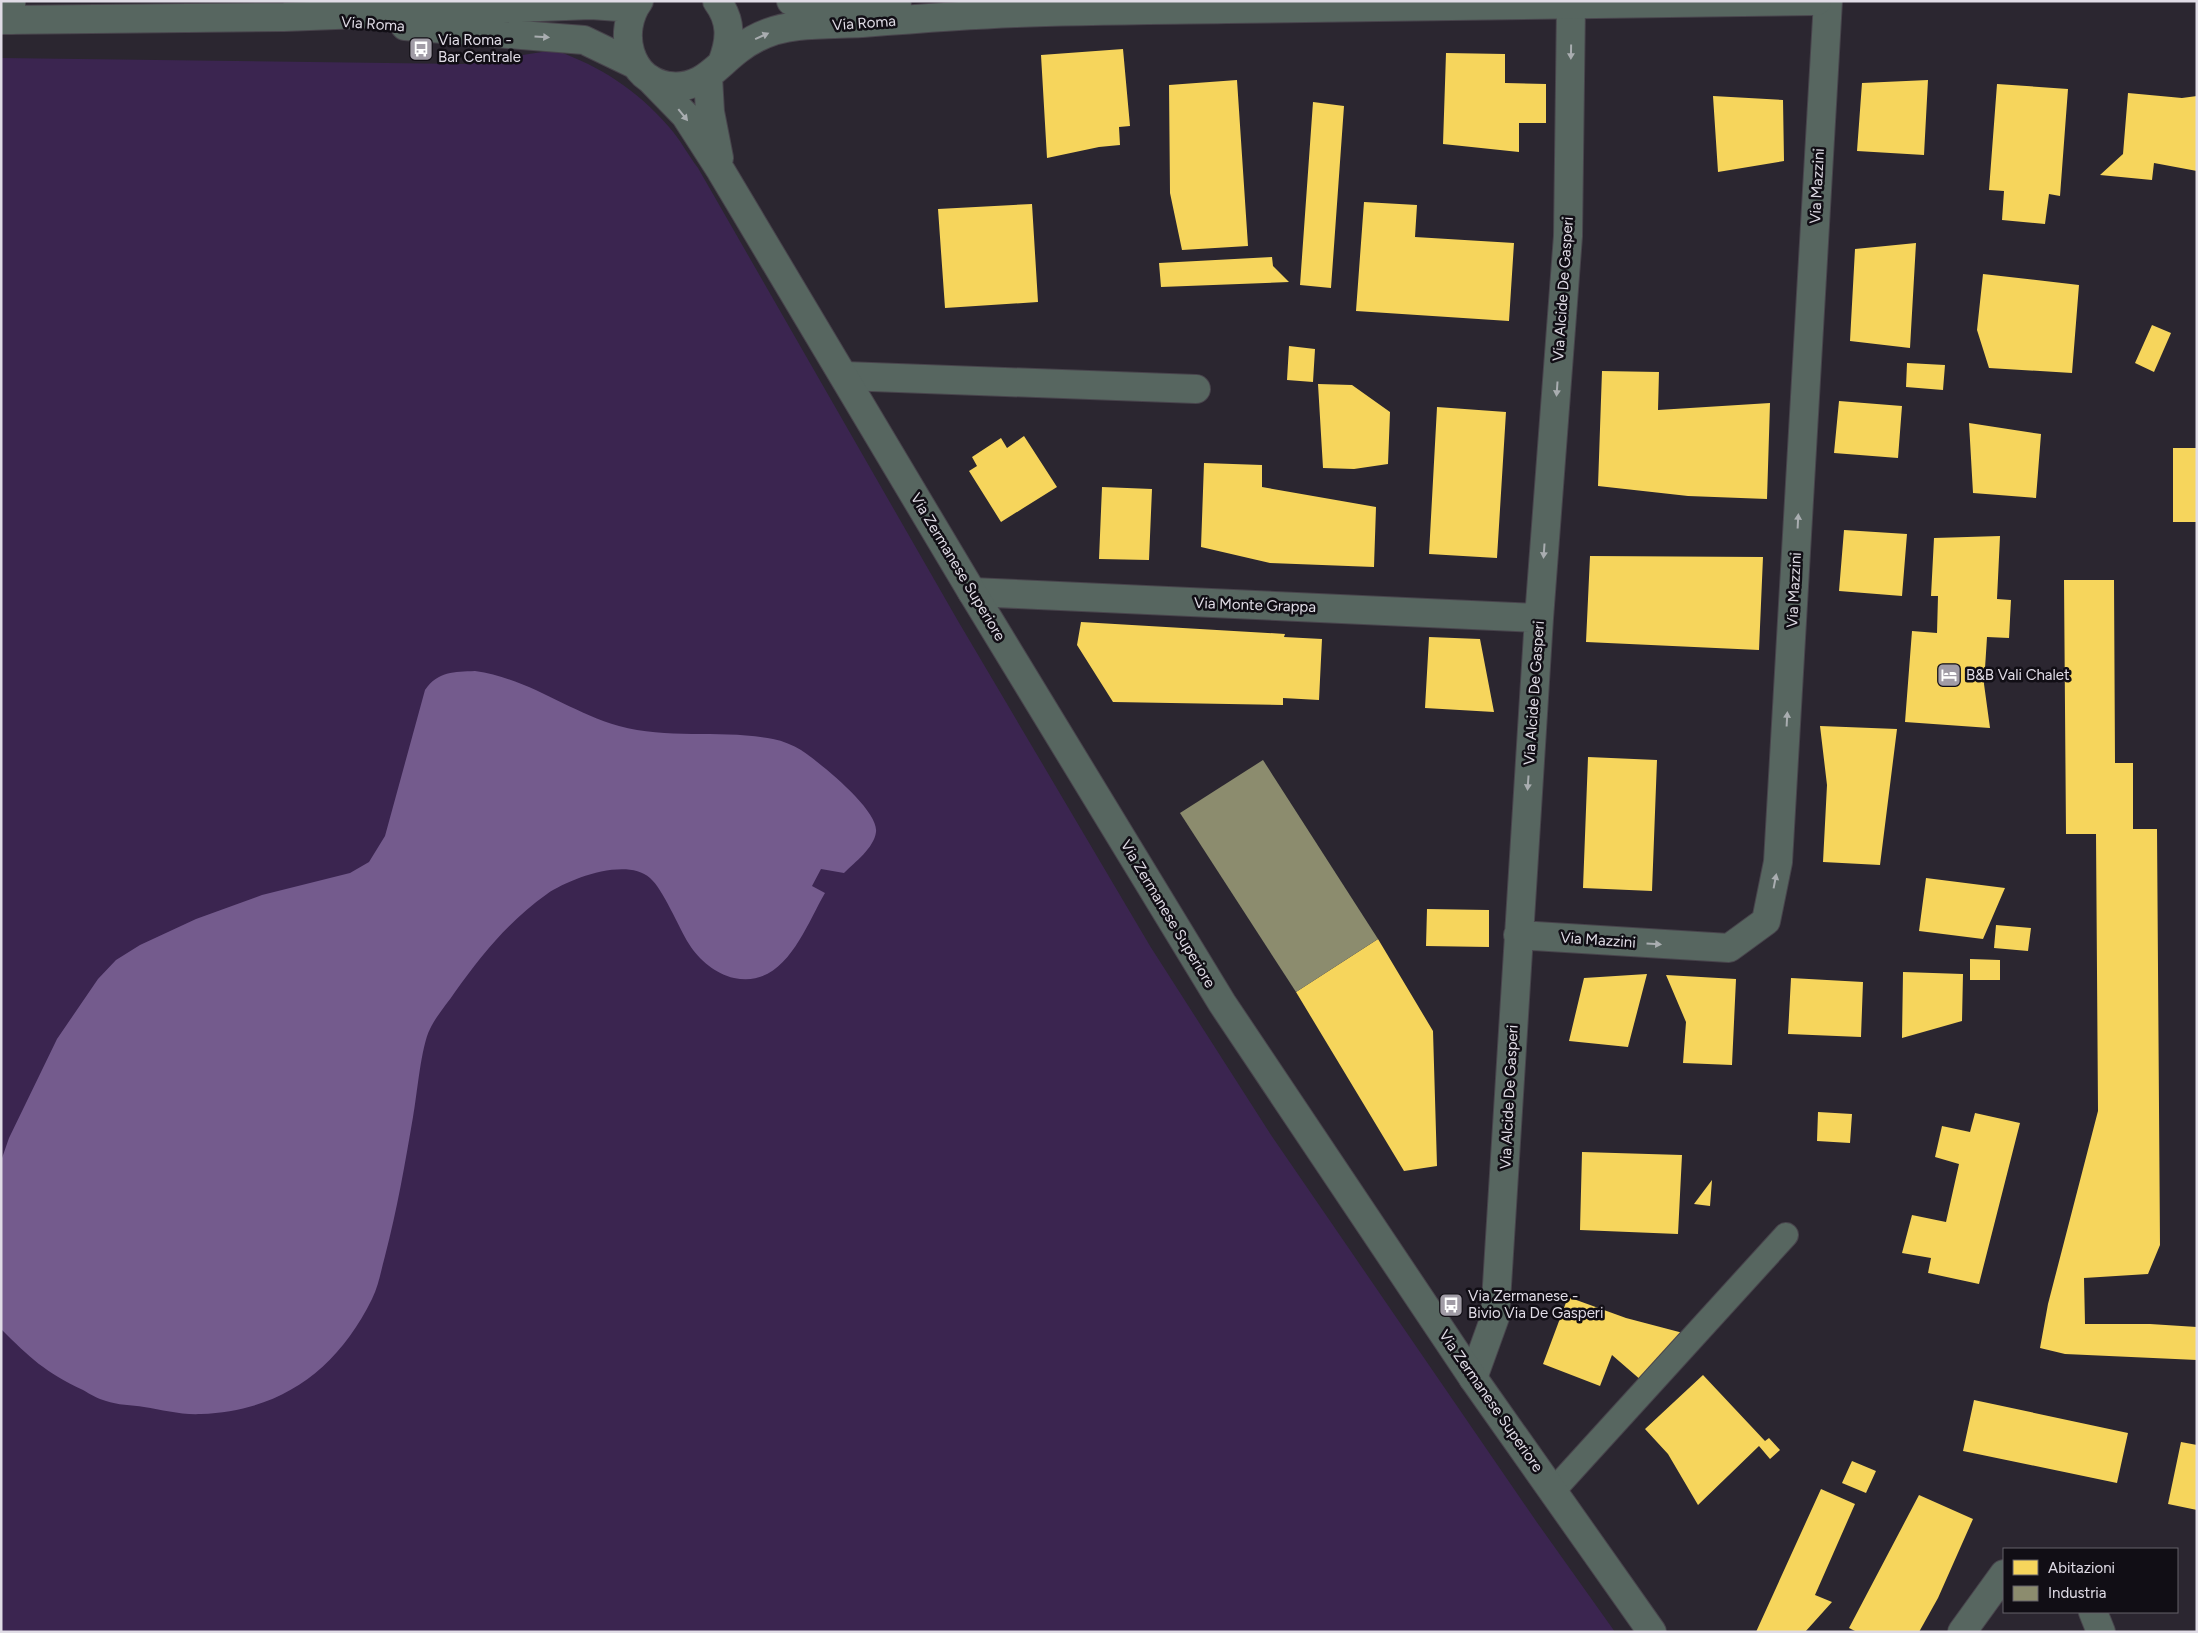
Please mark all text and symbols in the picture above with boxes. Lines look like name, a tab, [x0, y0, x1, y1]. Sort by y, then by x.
street label: Via Roma	[832, 12, 896, 34]
street label: Via Roma	[341, 13, 405, 35]
place label: Via Roma - Bar Centrale	[438, 31, 521, 66]
one-way arrow	[755, 31, 769, 39]
one-way arrow	[534, 33, 550, 41]
bus stop icon: Via Roma - Bar Centrale	[408, 36, 434, 62]
one-way arrow	[1567, 45, 1575, 61]
one-way arrow	[678, 108, 689, 121]
street label: Via Mazzini	[1806, 148, 1828, 224]
street label: Via Alcide De Gasperi	[1549, 216, 1577, 362]
one-way arrow	[1552, 382, 1560, 398]
street label: Via Zermanese Superiore	[907, 490, 1009, 644]
one-way arrow	[1795, 513, 1803, 529]
one-way arrow	[1540, 544, 1548, 560]
street label: Via Mazzini	[1783, 552, 1805, 628]
street label: Via Monte Grappa	[1194, 594, 1316, 616]
street label: Via Alcide De Gasperi	[1520, 620, 1548, 766]
hotel icon: B&B Vali Chalet	[1936, 662, 1962, 688]
place label: B&B Vali Chalet	[1966, 666, 2070, 684]
one-way arrow	[1783, 710, 1791, 726]
one-way arrow	[1524, 776, 1532, 792]
street label: Via Zermanese Superiore	[1117, 837, 1219, 991]
one-way arrow	[1771, 872, 1779, 888]
street label: Via Mazzini	[1560, 928, 1636, 952]
one-way arrow	[1647, 940, 1663, 948]
street label: Via Alcide De Gasperi	[1496, 1024, 1522, 1170]
place label: Via Zermanese - Bivio Via De Gasperi	[1468, 1287, 1603, 1322]
bus stop icon: Via Zermanese - Bivio Via De Gasperi	[1438, 1292, 1464, 1318]
street label: Via Zermanese Superiore	[1435, 1327, 1547, 1475]
legend	[2003, 1548, 2178, 1613]
text: Abitazioni	[2048, 1559, 2115, 1577]
text: Industria	[2048, 1584, 2106, 1602]

